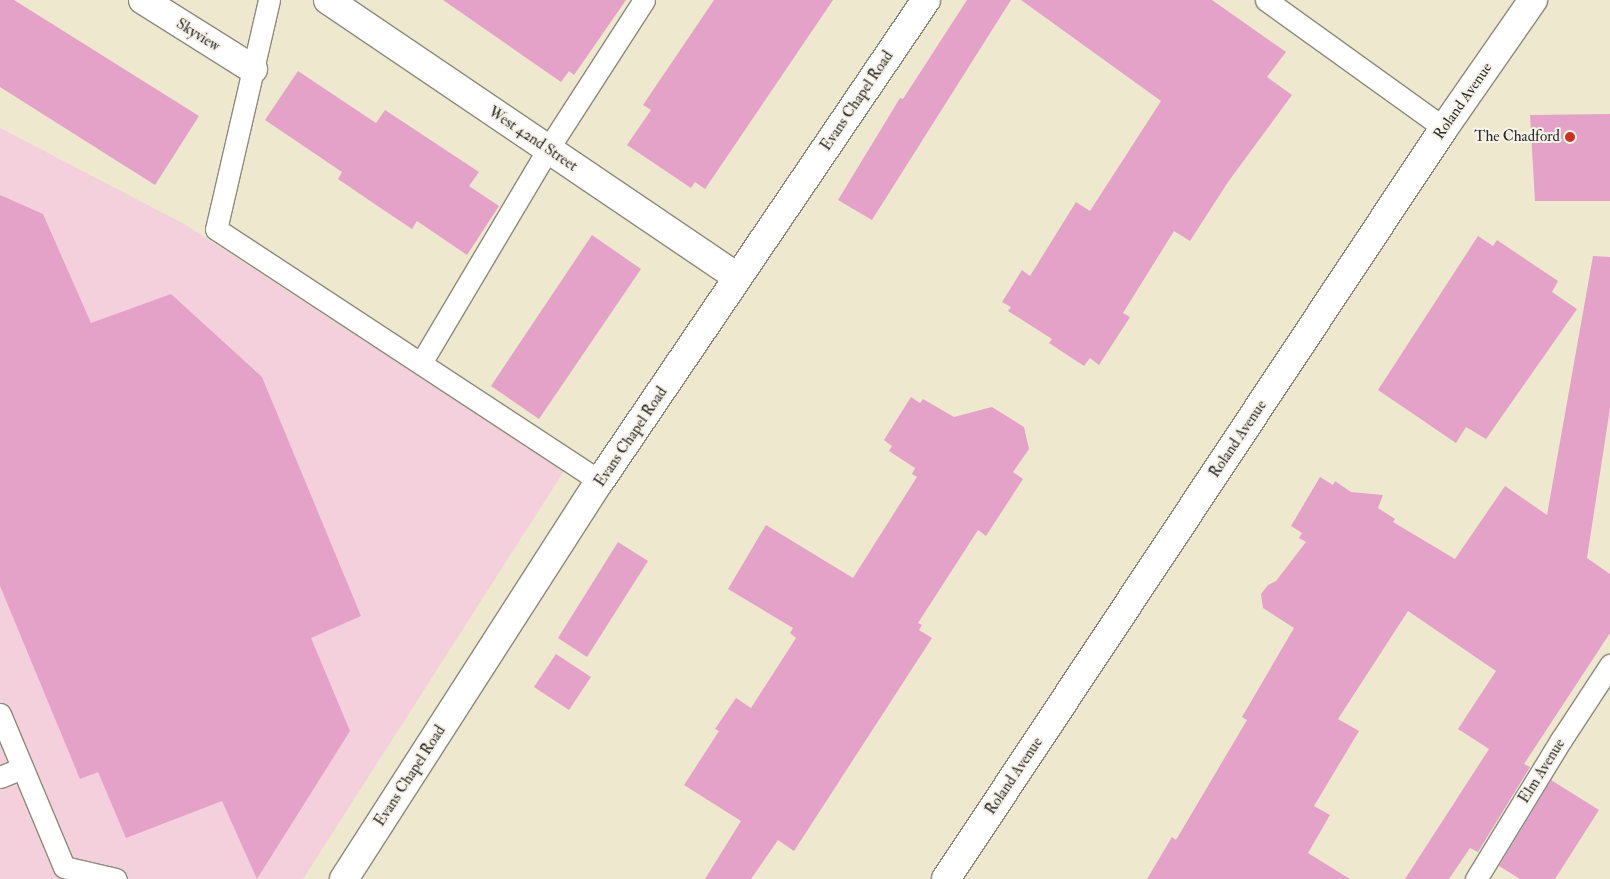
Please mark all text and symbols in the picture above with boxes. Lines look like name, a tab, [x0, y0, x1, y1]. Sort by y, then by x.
street label: Skyview	[173, 15, 223, 55]
street label: Evans Chapel Road	[817, 48, 897, 154]
street label: Roland Avenue	[1430, 59, 1496, 143]
street label: West 42nd Street	[485, 103, 581, 175]
place label: The Chadford	[1474, 128, 1560, 146]
marker: The Chadford	[1564, 131, 1576, 143]
street label: Evans Chapel Road	[591, 384, 671, 490]
street label: Roland Avenue	[1206, 397, 1270, 481]
street label: Evans Chapel Road	[371, 722, 449, 830]
street label: Roland Avenue	[982, 734, 1046, 818]
street label: Elm Avenue	[1515, 735, 1569, 807]

